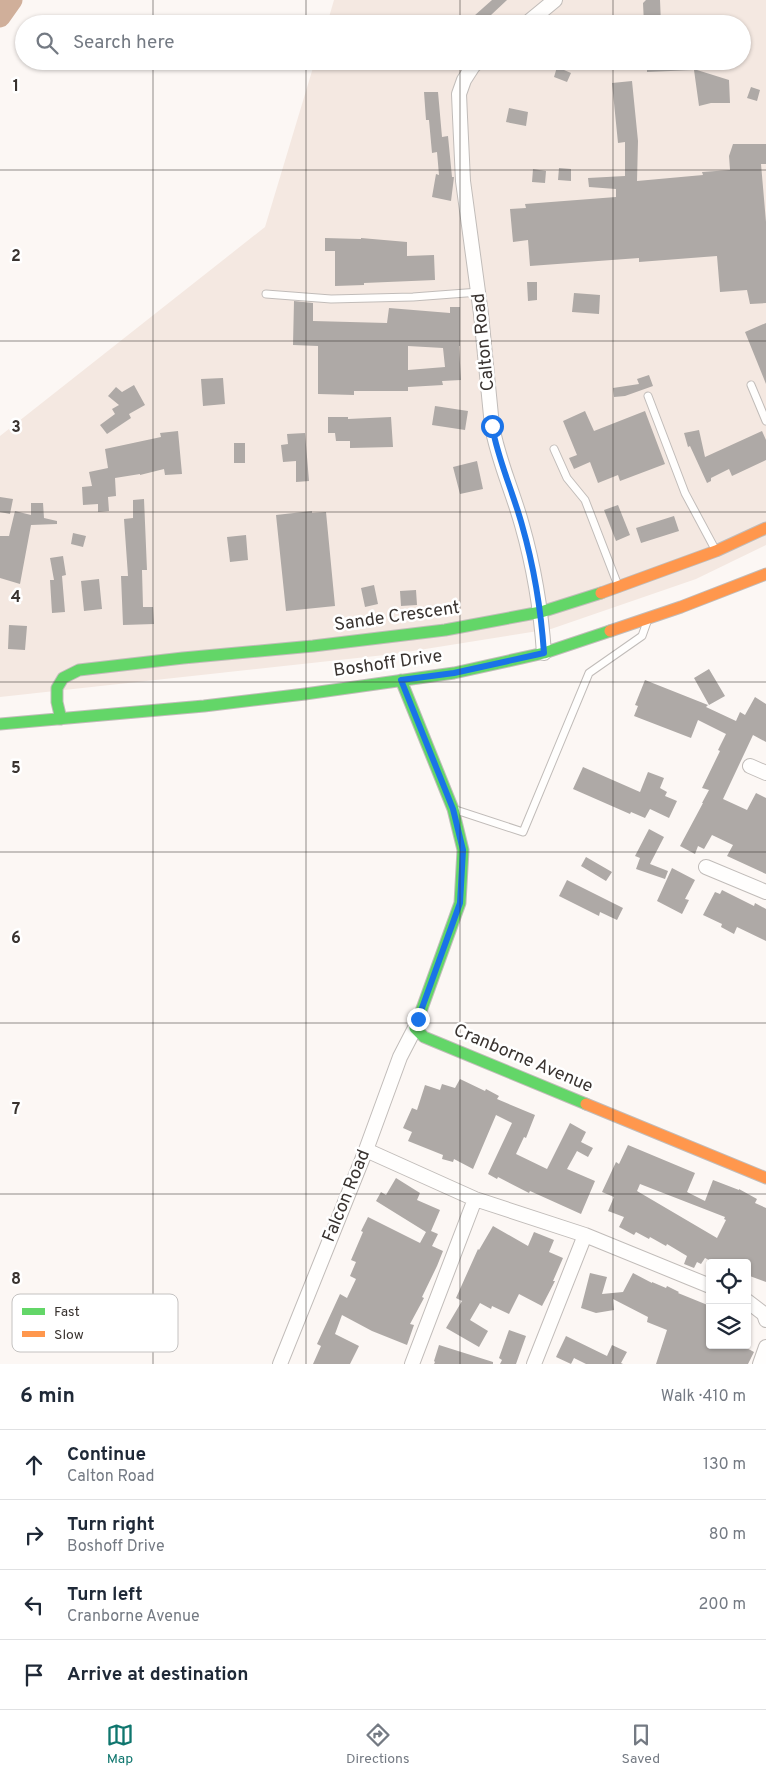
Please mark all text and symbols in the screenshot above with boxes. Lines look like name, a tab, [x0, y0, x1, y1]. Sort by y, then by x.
search box	[15, 15, 751, 70]
icon: search	[33, 29, 61, 57]
text: Search here	[73, 31, 175, 55]
text: 1	[13, 77, 19, 97]
text: 2	[11, 247, 21, 267]
street label: Calton Road	[467, 292, 501, 392]
route start	[481, 415, 504, 438]
text: 3	[11, 418, 21, 438]
text: 4	[11, 588, 21, 608]
street label: Sande Crescent	[333, 597, 461, 637]
street label: Boshoff Drive	[332, 645, 444, 683]
text: 5	[11, 759, 21, 779]
text: 6	[11, 929, 21, 949]
route end	[407, 1008, 430, 1031]
street label: Cranborne Avenue	[450, 1019, 596, 1099]
text: 7	[12, 1100, 20, 1120]
street label: Falcon Road	[318, 1146, 376, 1246]
map controls	[706, 1259, 751, 1349]
button: locate	[706, 1259, 751, 1304]
text: 8	[11, 1270, 21, 1290]
legend	[12, 1294, 178, 1352]
text: Fast	[54, 1304, 80, 1321]
button: layers	[706, 1304, 751, 1349]
text: Slow	[54, 1327, 84, 1344]
text: 6 min	[20, 1383, 75, 1410]
text: Walk · 410 m	[661, 1387, 746, 1407]
text: Continue	[67, 1443, 146, 1467]
icon: ahead	[20, 1451, 48, 1479]
text: 130 m	[703, 1455, 746, 1475]
text: Calton Road	[67, 1467, 155, 1487]
text: Turn right	[67, 1513, 155, 1537]
icon: right	[20, 1521, 48, 1549]
text: 80 m	[709, 1525, 746, 1545]
text: Boshoff Drive	[67, 1537, 165, 1557]
text: Turn left	[67, 1583, 143, 1607]
icon: left	[20, 1591, 48, 1619]
text: 200 m	[698, 1595, 746, 1615]
text: Cranborne Avenue	[67, 1607, 200, 1627]
icon: arrive	[20, 1661, 48, 1689]
text: Arrive at destination	[67, 1663, 248, 1687]
tab: Map	[106, 1721, 134, 1768]
tab: Directions	[346, 1721, 410, 1768]
tab: Saved	[622, 1721, 660, 1768]

